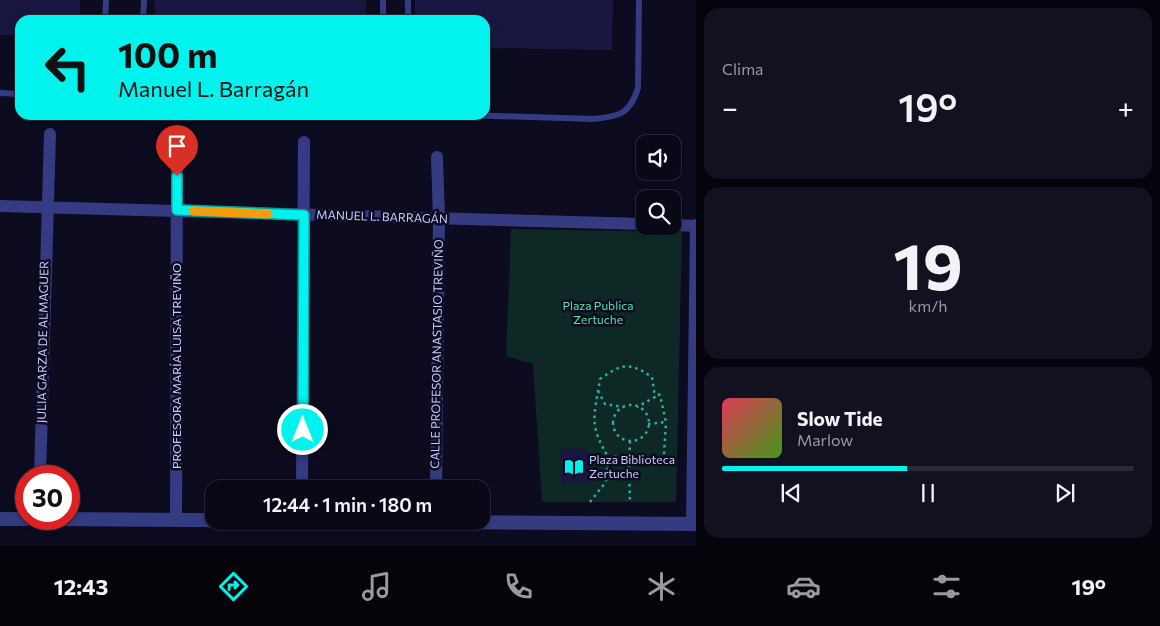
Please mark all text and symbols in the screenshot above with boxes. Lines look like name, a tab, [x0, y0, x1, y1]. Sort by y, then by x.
text: 100 m	[118, 32, 218, 75]
icon: left	[35, 35, 100, 100]
text: Clima	[722, 59, 763, 78]
text: Manuel L. Barragán	[118, 75, 309, 102]
text: 19°	[898, 83, 957, 130]
text: −	[722, 90, 738, 124]
text: +	[1118, 90, 1134, 124]
pin	[156, 125, 198, 176]
icon: arrive	[163, 132, 191, 160]
map controls	[636, 135, 681, 235]
button: sound	[636, 135, 681, 180]
button: search	[636, 190, 681, 235]
street label: MANUEL L. BARRAGÁN	[316, 207, 448, 225]
text: 19	[893, 224, 963, 303]
street label: CALLE PROFESOR ANASTASIO TREVIÑO	[427, 239, 445, 469]
street label: JULIA GARZA DE ALMAGUER	[34, 261, 51, 423]
street label: PROFESORA MARÍA LUISA TREVIÑO	[169, 263, 183, 469]
text: km/h	[909, 296, 947, 315]
park label: Plaza Publica Zertuche	[562, 298, 634, 326]
position arrow	[276, 403, 328, 455]
text: Slow Tide	[797, 407, 883, 430]
text: Marlow	[797, 430, 853, 449]
place label: Plaza Biblioteca Zertuche	[589, 452, 675, 480]
library icon: Plaza Biblioteca Zertuche	[563, 456, 585, 478]
speed limit sign: 30	[15, 465, 80, 530]
icon: previous	[777, 479, 805, 507]
icon: pause	[914, 479, 942, 507]
icon: next	[1051, 479, 1079, 507]
text: 12:44 · 1 min · 180 m	[263, 493, 432, 516]
icon: directions	[216, 569, 251, 604]
icon: music	[359, 569, 394, 604]
icon: phone	[501, 569, 536, 604]
icon: climate	[644, 569, 679, 604]
icon: car	[786, 569, 821, 604]
icon: filters	[929, 569, 964, 604]
text: 12:43	[54, 573, 108, 600]
text: 19°	[1072, 573, 1106, 600]

